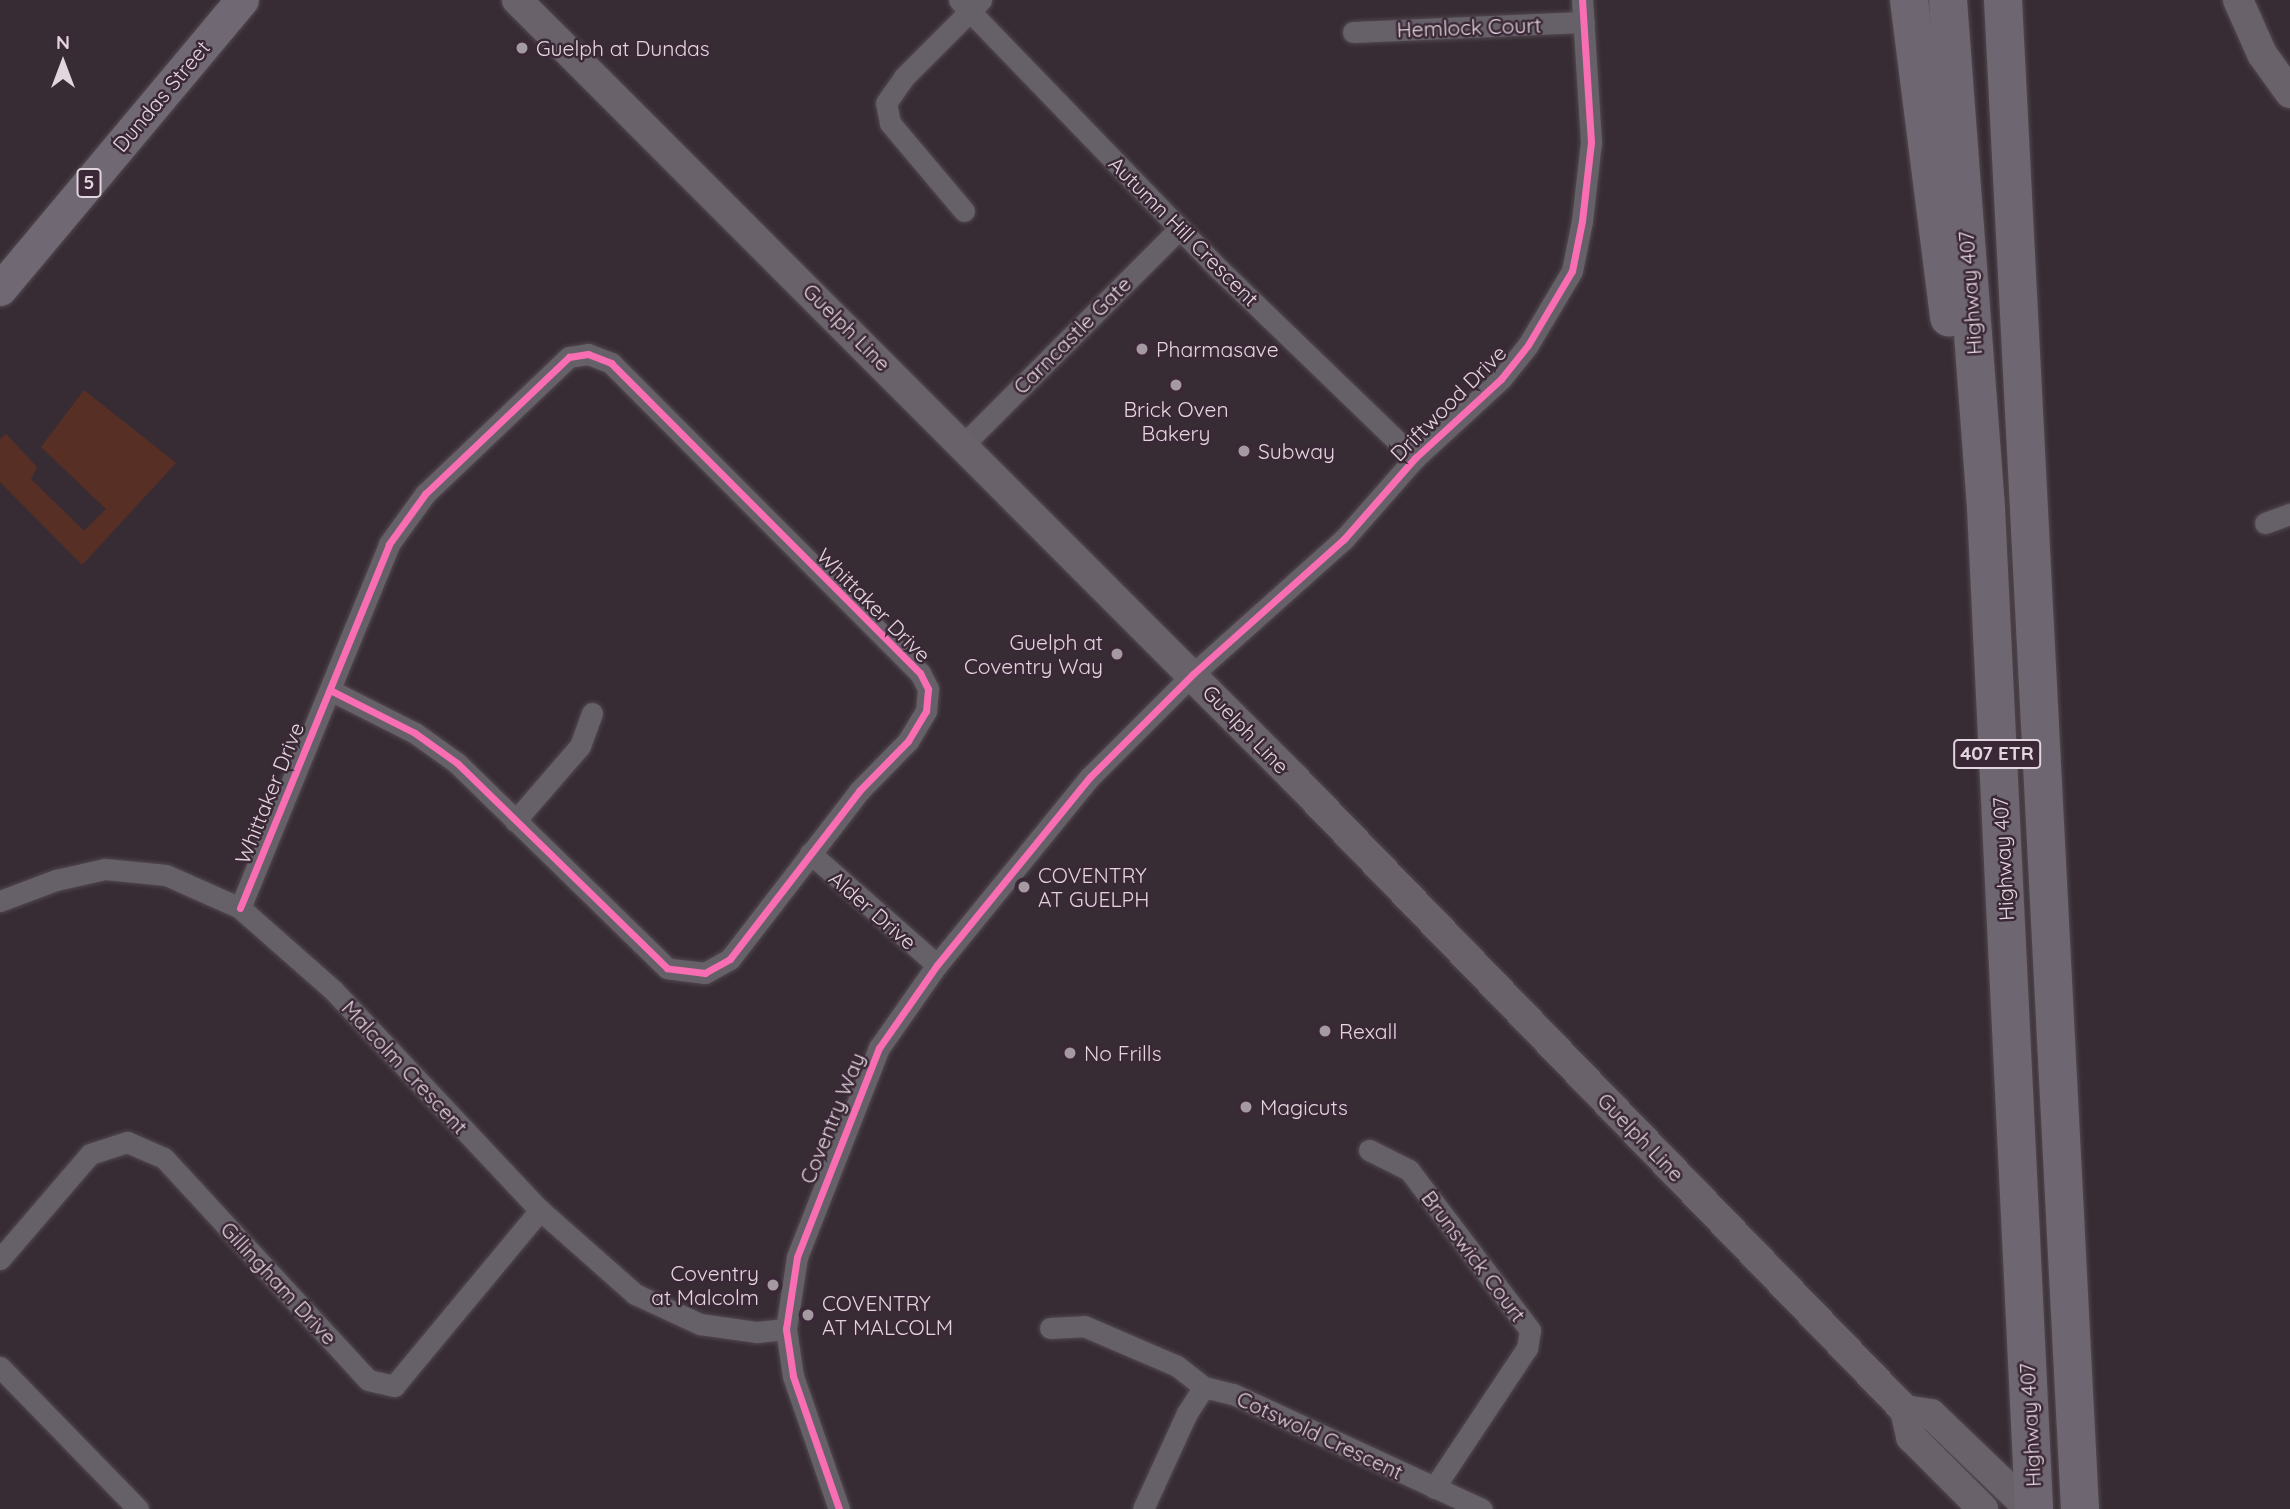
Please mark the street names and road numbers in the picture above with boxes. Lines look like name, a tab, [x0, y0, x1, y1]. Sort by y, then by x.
street label: Hemlock Court	[1396, 12, 1542, 42]
street label: Dundas Street	[107, 35, 215, 157]
street label: Autumn Hill Crescent	[1104, 151, 1264, 311]
road number: 5	[75, 168, 103, 198]
street label: Highway 407	[1953, 230, 1987, 356]
street label: Carncastle Gate	[1008, 271, 1136, 399]
street label: Guelph Line	[798, 278, 896, 376]
street label: Driftwood Drive	[1385, 340, 1511, 466]
street label: Whittaker Drive	[812, 543, 936, 667]
street label: Guelph Line	[1198, 679, 1294, 779]
street label: Whittaker Drive	[229, 718, 309, 868]
road number: 407 ETR	[1952, 738, 2042, 769]
street label: Highway 407	[1987, 796, 2019, 922]
street label: Alder Drive	[824, 865, 922, 955]
street label: Malcolm Crescent	[337, 995, 473, 1139]
street label: Coventry Way	[794, 1049, 870, 1187]
street label: Guelph Line	[1593, 1087, 1689, 1187]
street label: Brunswick Court	[1417, 1186, 1531, 1326]
street label: Gillingham Drive	[216, 1216, 342, 1350]
street label: Highway 407	[2014, 1362, 2046, 1488]
street label: Cotswold Crescent	[1233, 1385, 1407, 1485]

